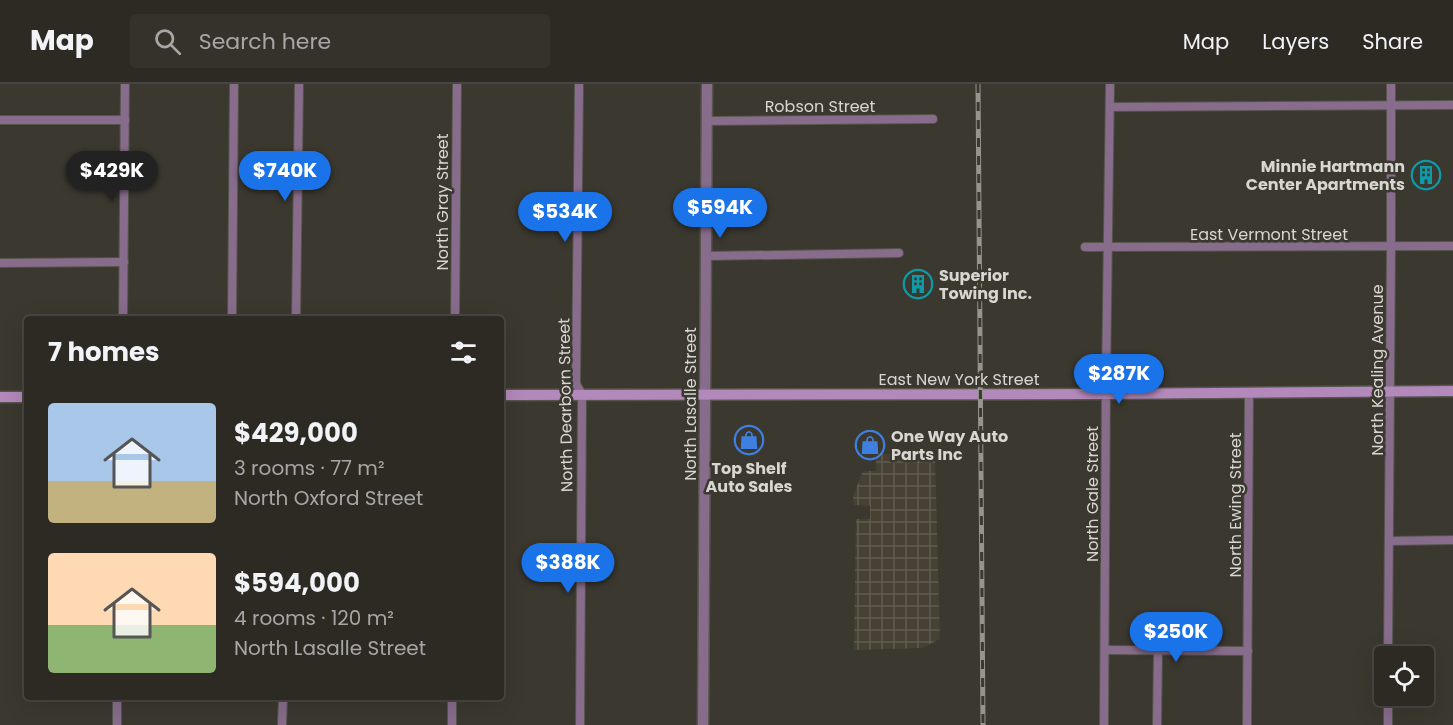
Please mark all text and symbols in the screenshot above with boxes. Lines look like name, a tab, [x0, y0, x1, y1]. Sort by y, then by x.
search box	[130, 14, 550, 68]
text: Map	[30, 21, 94, 60]
icon: search	[151, 25, 184, 58]
text: Search here	[199, 26, 331, 57]
text: Map	[1183, 27, 1229, 56]
text: Layers	[1262, 27, 1329, 56]
text: Share	[1362, 27, 1423, 56]
street label: Robson Street	[765, 95, 876, 118]
street label: North Gray Street	[431, 133, 454, 271]
pin: $429K	[70, 151, 154, 202]
pin: $740K	[243, 151, 327, 202]
place label: Minnie Hartmann Center Apartments	[1246, 155, 1405, 196]
text: $429K	[80, 156, 144, 184]
text: $740K	[253, 156, 317, 184]
building icon: Minnie Hartmann Center Apartments	[1410, 159, 1442, 191]
pin: $594K	[678, 188, 762, 239]
pin: $534K	[523, 192, 607, 243]
text: $594K	[687, 193, 753, 221]
text: $534K	[532, 197, 598, 225]
street label: East Vermont Street	[1190, 223, 1348, 246]
place label: Superior Towing Inc.	[939, 264, 1032, 305]
building icon: Superior Towing Inc.	[902, 268, 934, 300]
street label: North Kealing Avenue	[1366, 284, 1389, 456]
street label: North Dearborn Street	[552, 318, 579, 492]
street label: North Lasalle Street	[679, 327, 702, 481]
text: 7 homes	[48, 334, 160, 370]
icon: filters	[447, 336, 480, 369]
pin: $287K	[1077, 354, 1161, 405]
text: $287K	[1088, 359, 1150, 387]
street label: East New York Street	[879, 368, 1040, 391]
text: $429,000	[234, 415, 358, 451]
shop icon: Top Shelf Auto Sales	[733, 424, 765, 456]
place label: One Way Auto Parts Inc	[891, 425, 1008, 466]
street label: North Gale Street	[1081, 426, 1104, 562]
icon: home	[96, 427, 168, 499]
shop icon: One Way Auto Parts Inc	[854, 429, 886, 461]
street label: North Ewing Street	[1224, 432, 1247, 578]
text: 3 rooms · 77 m²	[234, 454, 385, 482]
place label: Top Shelf Auto Sales	[706, 457, 792, 498]
text: North Oxford Street	[234, 484, 423, 512]
pin: $388K	[526, 543, 610, 594]
text: $388K	[535, 548, 601, 576]
text: $594,000	[234, 565, 360, 601]
icon: home	[96, 577, 168, 649]
text: 4 rooms · 120 m²	[234, 604, 394, 632]
pin: $250K	[1134, 612, 1218, 663]
text: $250K	[1144, 617, 1208, 645]
text: North Lasalle Street	[234, 634, 426, 662]
map controls	[1374, 646, 1434, 706]
button: locate	[1374, 646, 1434, 706]

